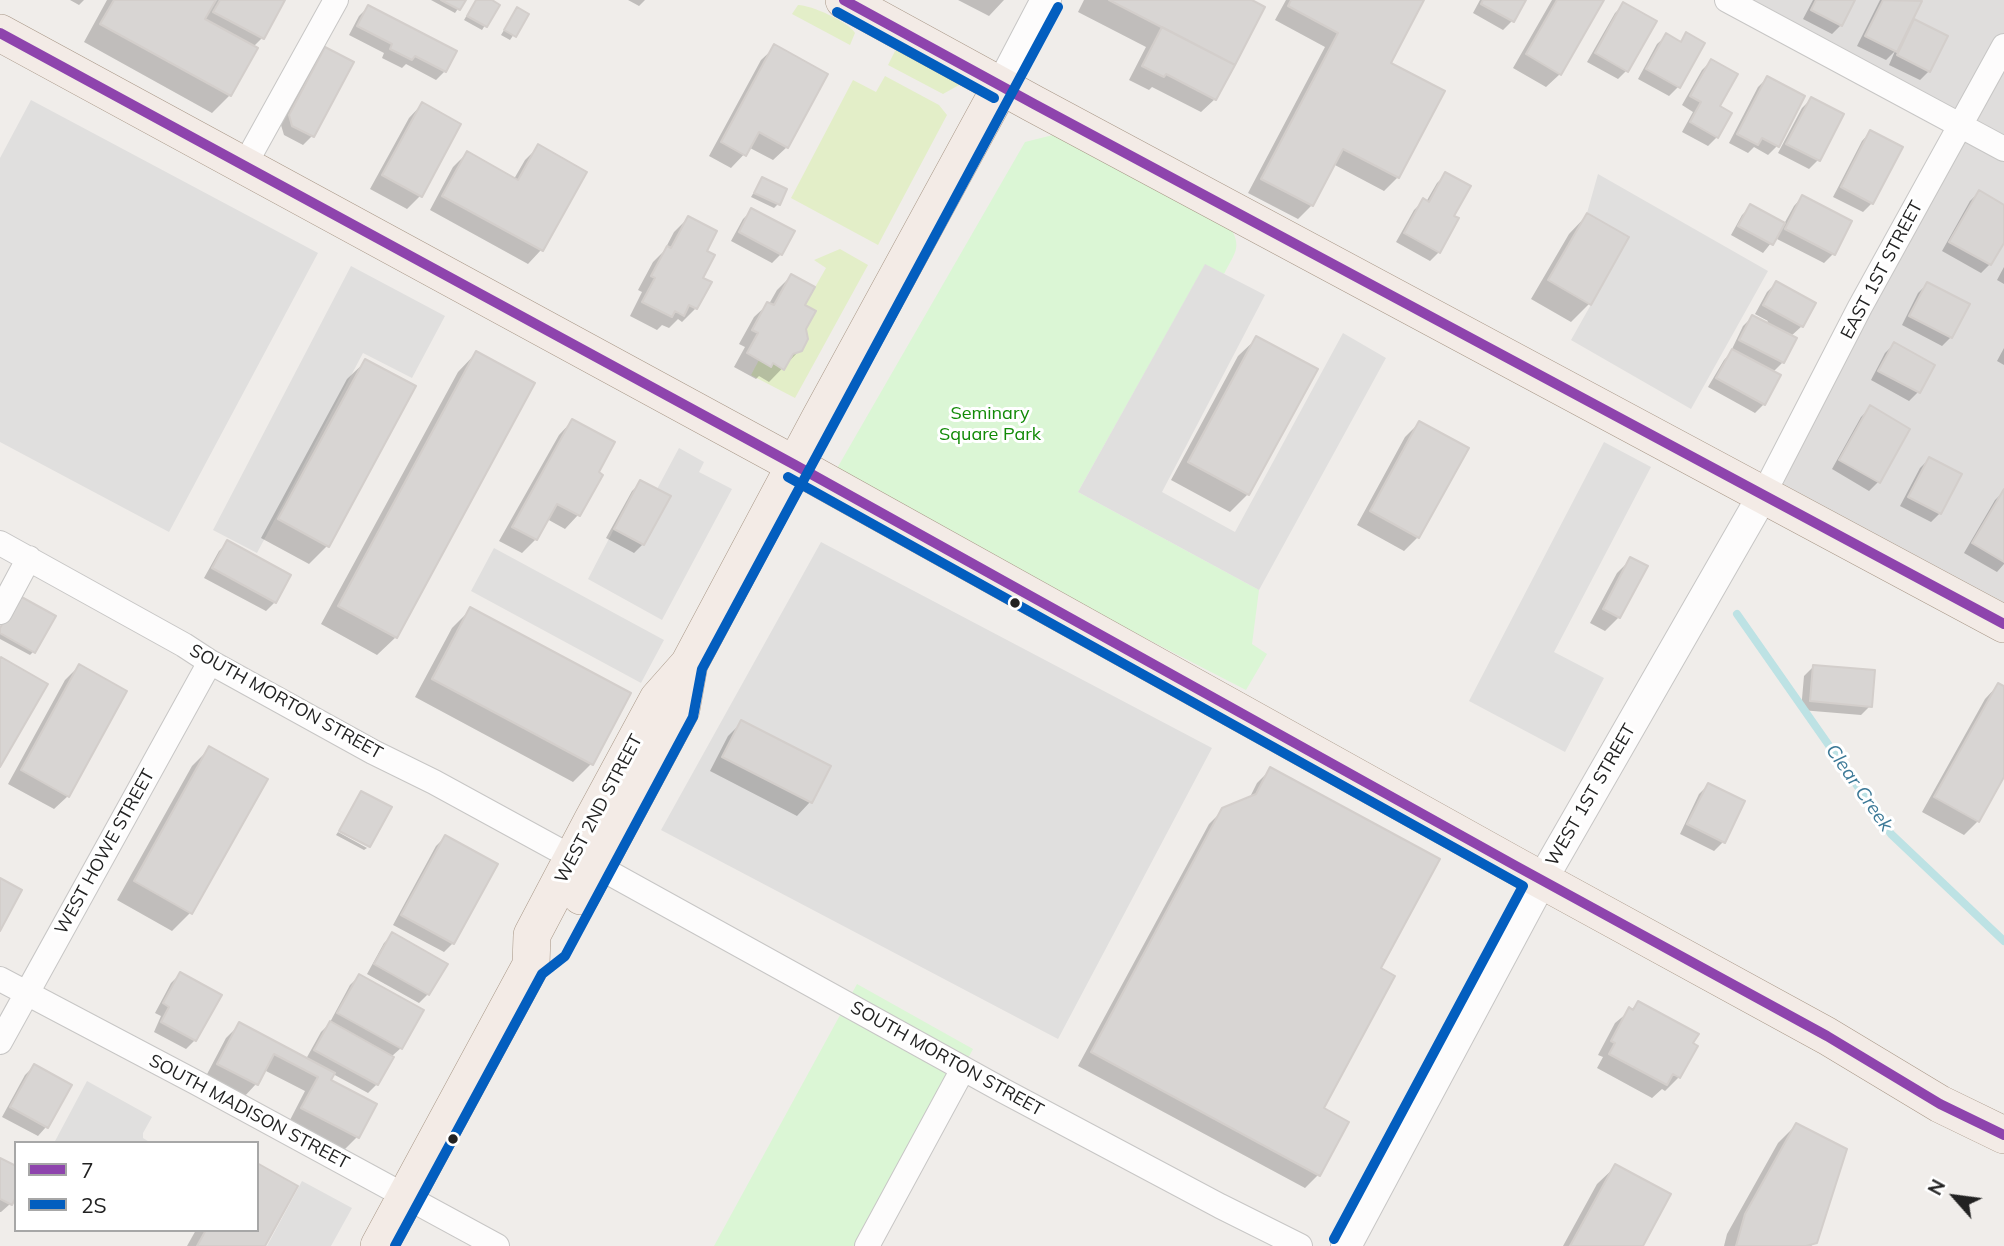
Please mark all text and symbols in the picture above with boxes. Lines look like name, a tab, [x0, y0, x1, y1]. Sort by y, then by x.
street label: EAST 1ST STREET	[1836, 197, 1928, 343]
park label: Seminary Square Park	[939, 403, 1041, 446]
unlabelled marker	[1008, 596, 1022, 610]
street label: SOUTH MORTON STREET	[186, 640, 386, 764]
street label: WEST 1ST STREET	[1542, 720, 1640, 870]
street label: WEST 2ND STREET	[551, 731, 647, 887]
water label: Clear Creek	[1821, 740, 1897, 836]
street label: WEST HOWE STREET	[51, 766, 159, 938]
street label: SOUTH MORTON STREET	[847, 997, 1047, 1121]
street label: SOUTH MADISON STREET	[145, 1050, 353, 1174]
unlabelled marker	[446, 1132, 460, 1146]
legend	[14, 1141, 259, 1232]
text: 7	[81, 1157, 94, 1183]
north arrow	[1920, 1162, 1990, 1232]
text: N	[1922, 1175, 1950, 1199]
text: 2S	[81, 1192, 107, 1218]

